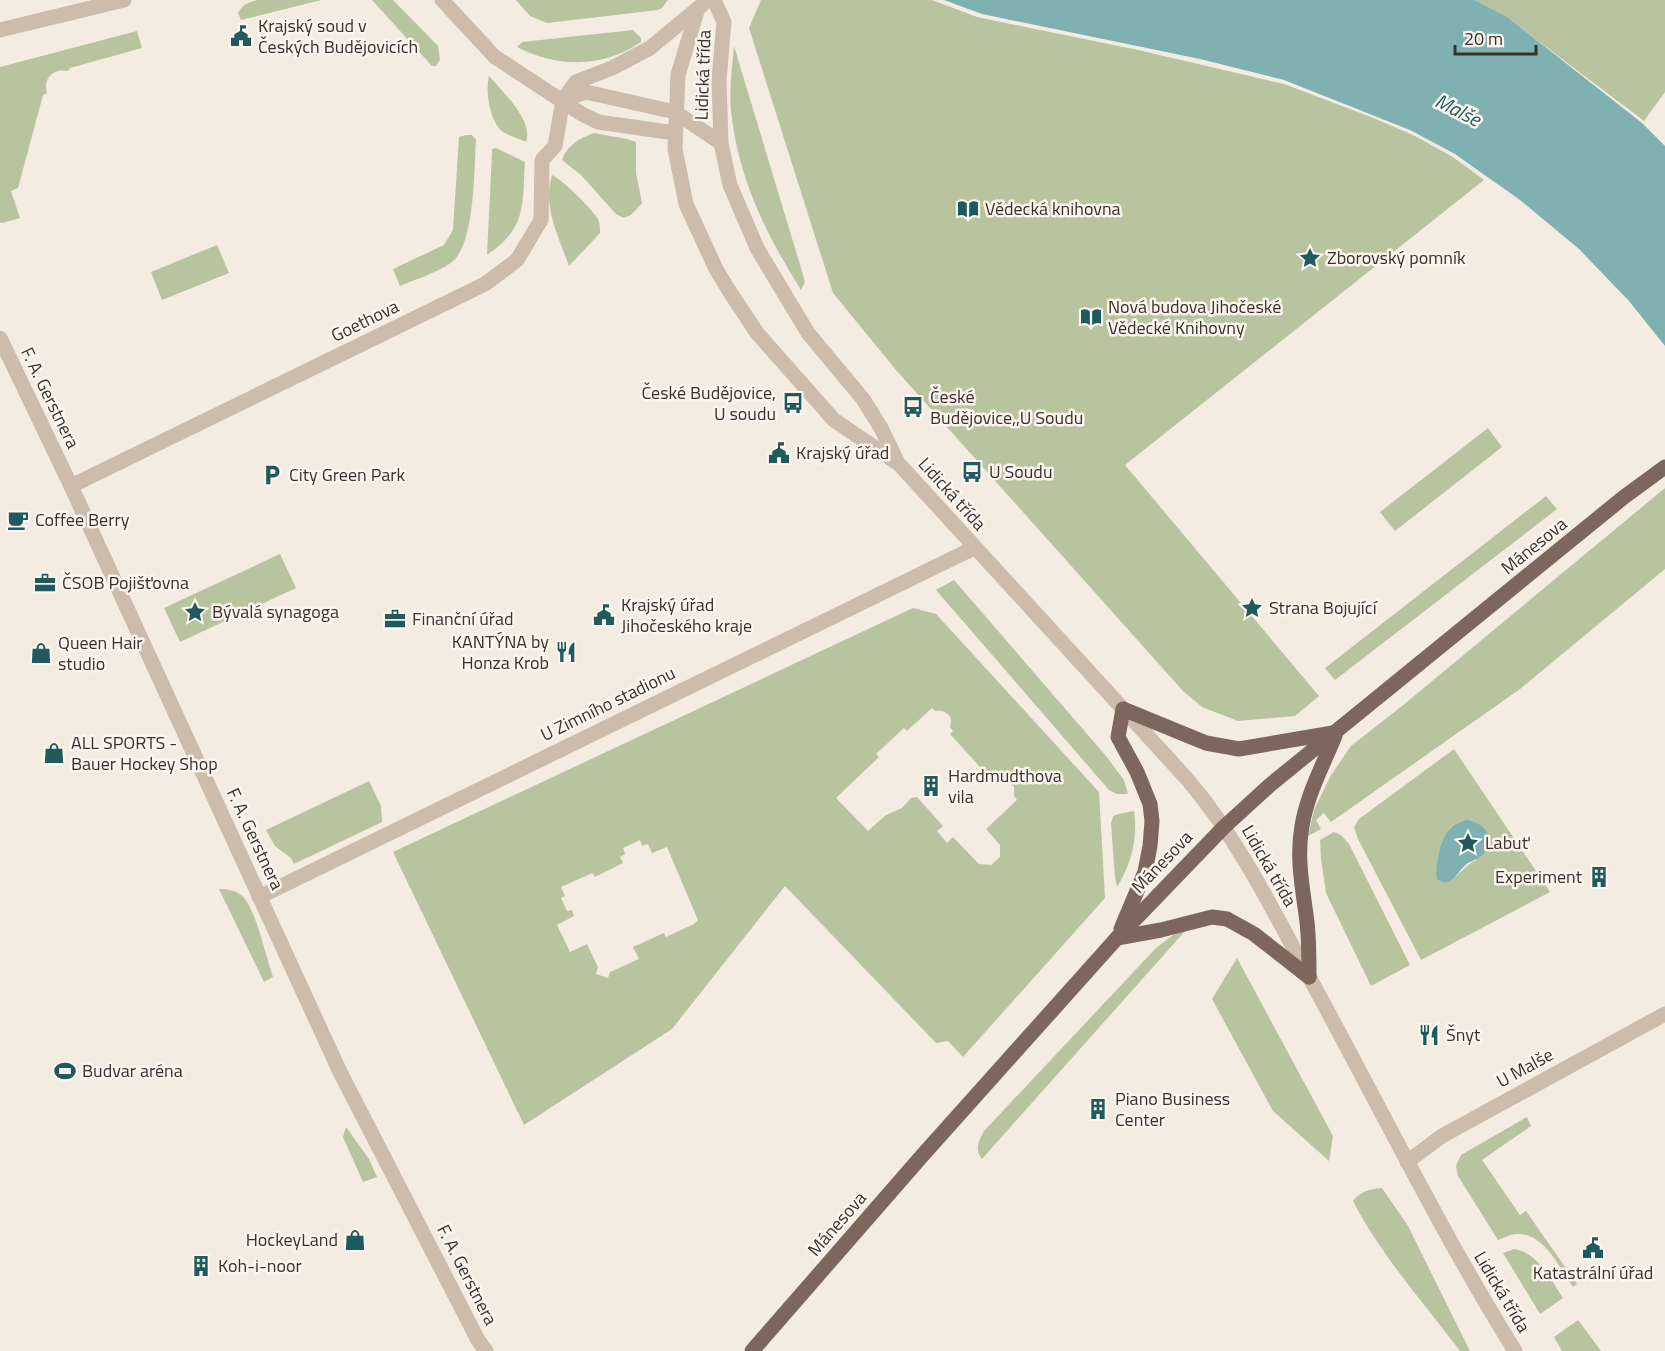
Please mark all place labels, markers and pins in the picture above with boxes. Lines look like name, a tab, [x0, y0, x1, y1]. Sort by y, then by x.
place label: Krajský soud v Českých Budějovicích	[258, 12, 418, 60]
public building icon: Krajský soud v Českých Budějovicích	[229, 24, 253, 48]
place label: Vědecká knihovna	[985, 195, 1121, 222]
library icon: Vědecká knihovna	[956, 197, 980, 221]
place label: Zborovský pomník	[1327, 244, 1466, 271]
place icon: Zborovský pomník	[1298, 246, 1322, 270]
place label: Nová budova Jihočeské Vědecké Knihovny	[1108, 293, 1281, 341]
library icon: Nová budova Jihočeské Vědecké Knihovny	[1079, 305, 1103, 329]
place label: České Budějovice, U soudu	[642, 379, 776, 427]
place label: České Budějovice,,U Soudu	[930, 383, 1083, 431]
bus stop icon: České Budějovice, U soudu	[781, 391, 805, 415]
bus stop icon: České Budějovice,,U Soudu	[901, 395, 925, 419]
place label: Krajský úřad	[796, 439, 889, 466]
public building icon: Krajský úřad	[767, 441, 791, 465]
place label: U Soudu	[989, 458, 1052, 485]
bus stop icon: U Soudu	[960, 460, 984, 484]
place label: City Green Park	[289, 461, 405, 488]
parking icon: City Green Park	[260, 463, 284, 487]
place label: Coffee Berry	[35, 506, 130, 533]
cafe icon: Coffee Berry	[6, 508, 30, 532]
place label: ČSOB Pojišťovna	[62, 569, 189, 596]
office icon: ČSOB Pojišťovna	[33, 571, 57, 595]
place label: Krajský úřad Jihočeského kraje	[621, 591, 752, 639]
place label: Strana Bojující	[1269, 594, 1379, 621]
place icon: Strana Bojující	[1240, 596, 1264, 620]
place label: Bývalá synagoga	[212, 598, 339, 625]
place icon: Bývalá synagoga	[183, 600, 207, 624]
public building icon: Krajský úřad Jihočeského kraje	[592, 603, 616, 627]
place label: Finanční úřad	[412, 605, 514, 632]
office icon: Finanční úřad	[383, 607, 407, 631]
place label: KANTÝNA by Honza Krob	[452, 628, 549, 676]
place label: Queen Hair studio	[58, 629, 143, 677]
restaurant icon: KANTÝNA by Honza Krob	[554, 640, 578, 664]
shop icon: Queen Hair studio	[29, 641, 53, 665]
place label: ALL SPORTS - Bauer Hockey Shop	[71, 729, 218, 777]
shop icon: ALL SPORTS - Bauer Hockey Shop	[42, 741, 66, 765]
place label: Hardmudthova vila	[948, 762, 1062, 810]
building icon: Hardmudthova vila	[919, 774, 943, 798]
place label: Labuť	[1485, 829, 1530, 856]
place icon: Labuť	[1456, 831, 1480, 855]
place label: Experiment	[1495, 863, 1583, 890]
building icon: Experiment	[1587, 865, 1611, 889]
place label: Šnyt	[1446, 1021, 1481, 1048]
restaurant icon: Šnyt	[1417, 1023, 1441, 1047]
place label: Budvar aréna	[82, 1057, 183, 1084]
sports icon: Budvar aréna	[53, 1059, 77, 1083]
place label: Piano Business Center	[1115, 1085, 1230, 1133]
building icon: Piano Business Center	[1086, 1097, 1110, 1121]
place label: HockeyLand	[246, 1226, 338, 1253]
shop icon: HockeyLand	[343, 1228, 367, 1252]
public building icon: Katastrální úřad	[1581, 1236, 1605, 1260]
place label: Koh-i-noor	[218, 1252, 302, 1279]
building icon: Koh-i-noor	[189, 1254, 213, 1278]
place label: Katastrální úřad	[1533, 1259, 1653, 1286]

